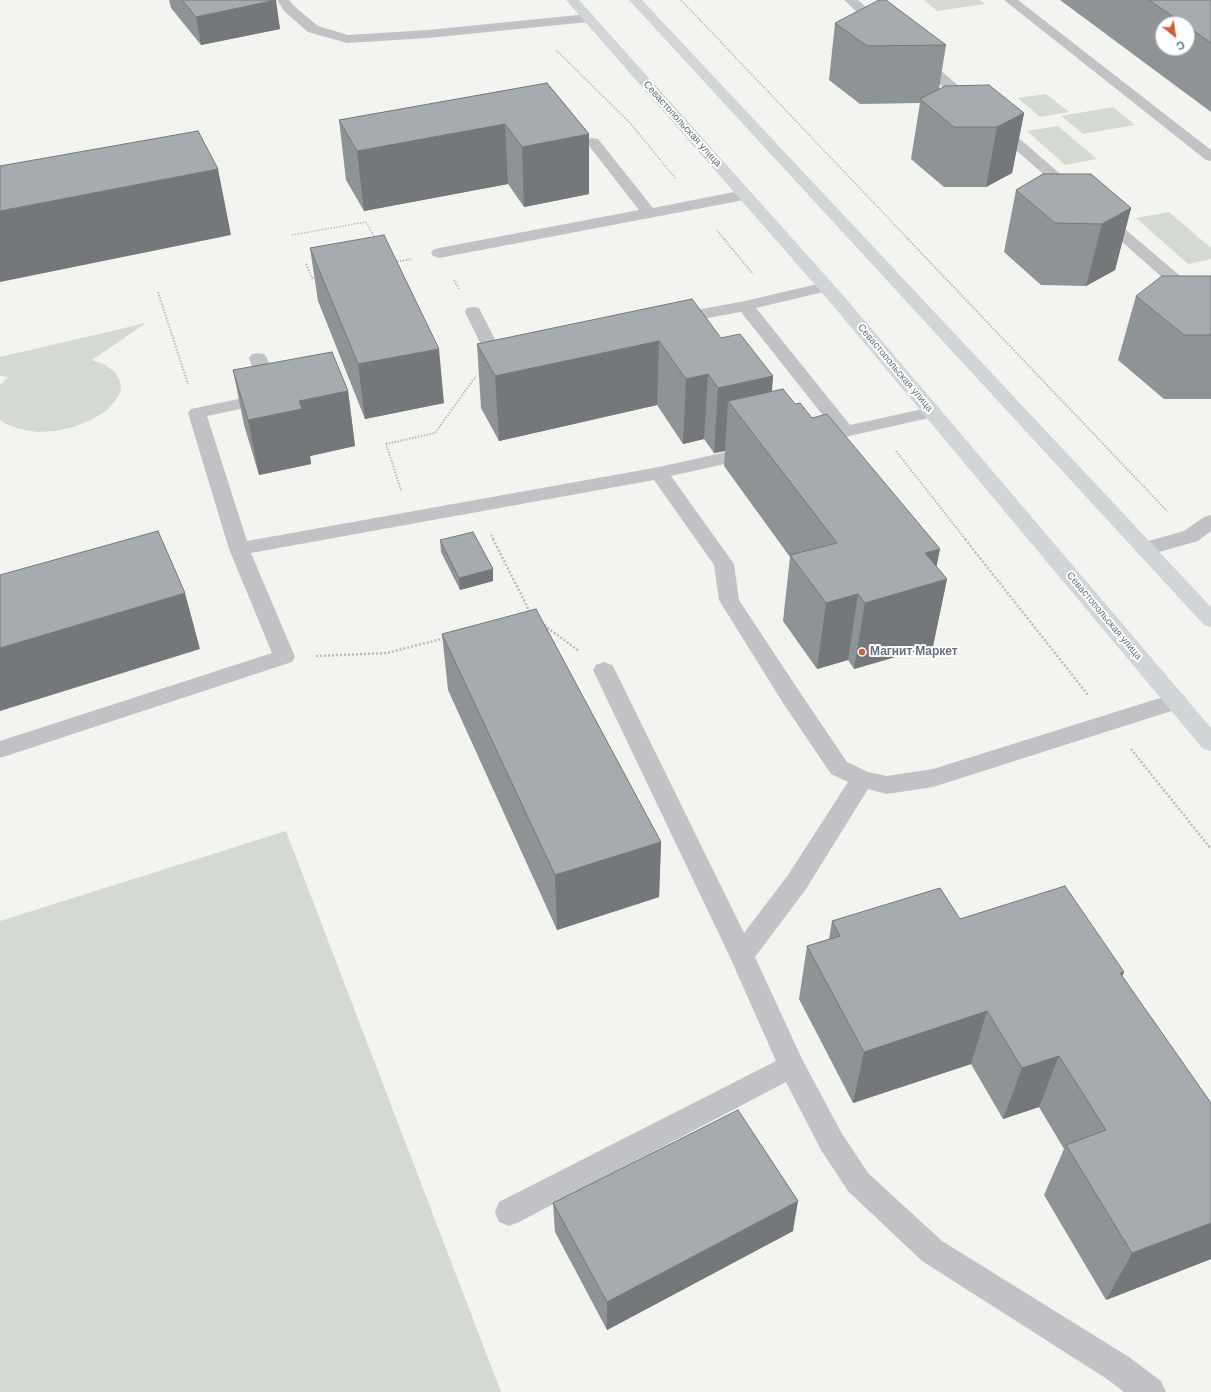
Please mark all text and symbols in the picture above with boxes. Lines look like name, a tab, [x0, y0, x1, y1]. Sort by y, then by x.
north arrow	[1155, 16, 1195, 56]
text: С	[1174, 37, 1187, 54]
street label: Севастопольская улица	[640, 79, 724, 169]
street label: Севастопольская улица	[855, 322, 935, 414]
street label: Севастопольская улица	[1064, 570, 1144, 662]
place label: Магнит Маркет	[870, 645, 958, 659]
marker: Магнит Маркет	[857, 647, 867, 657]

